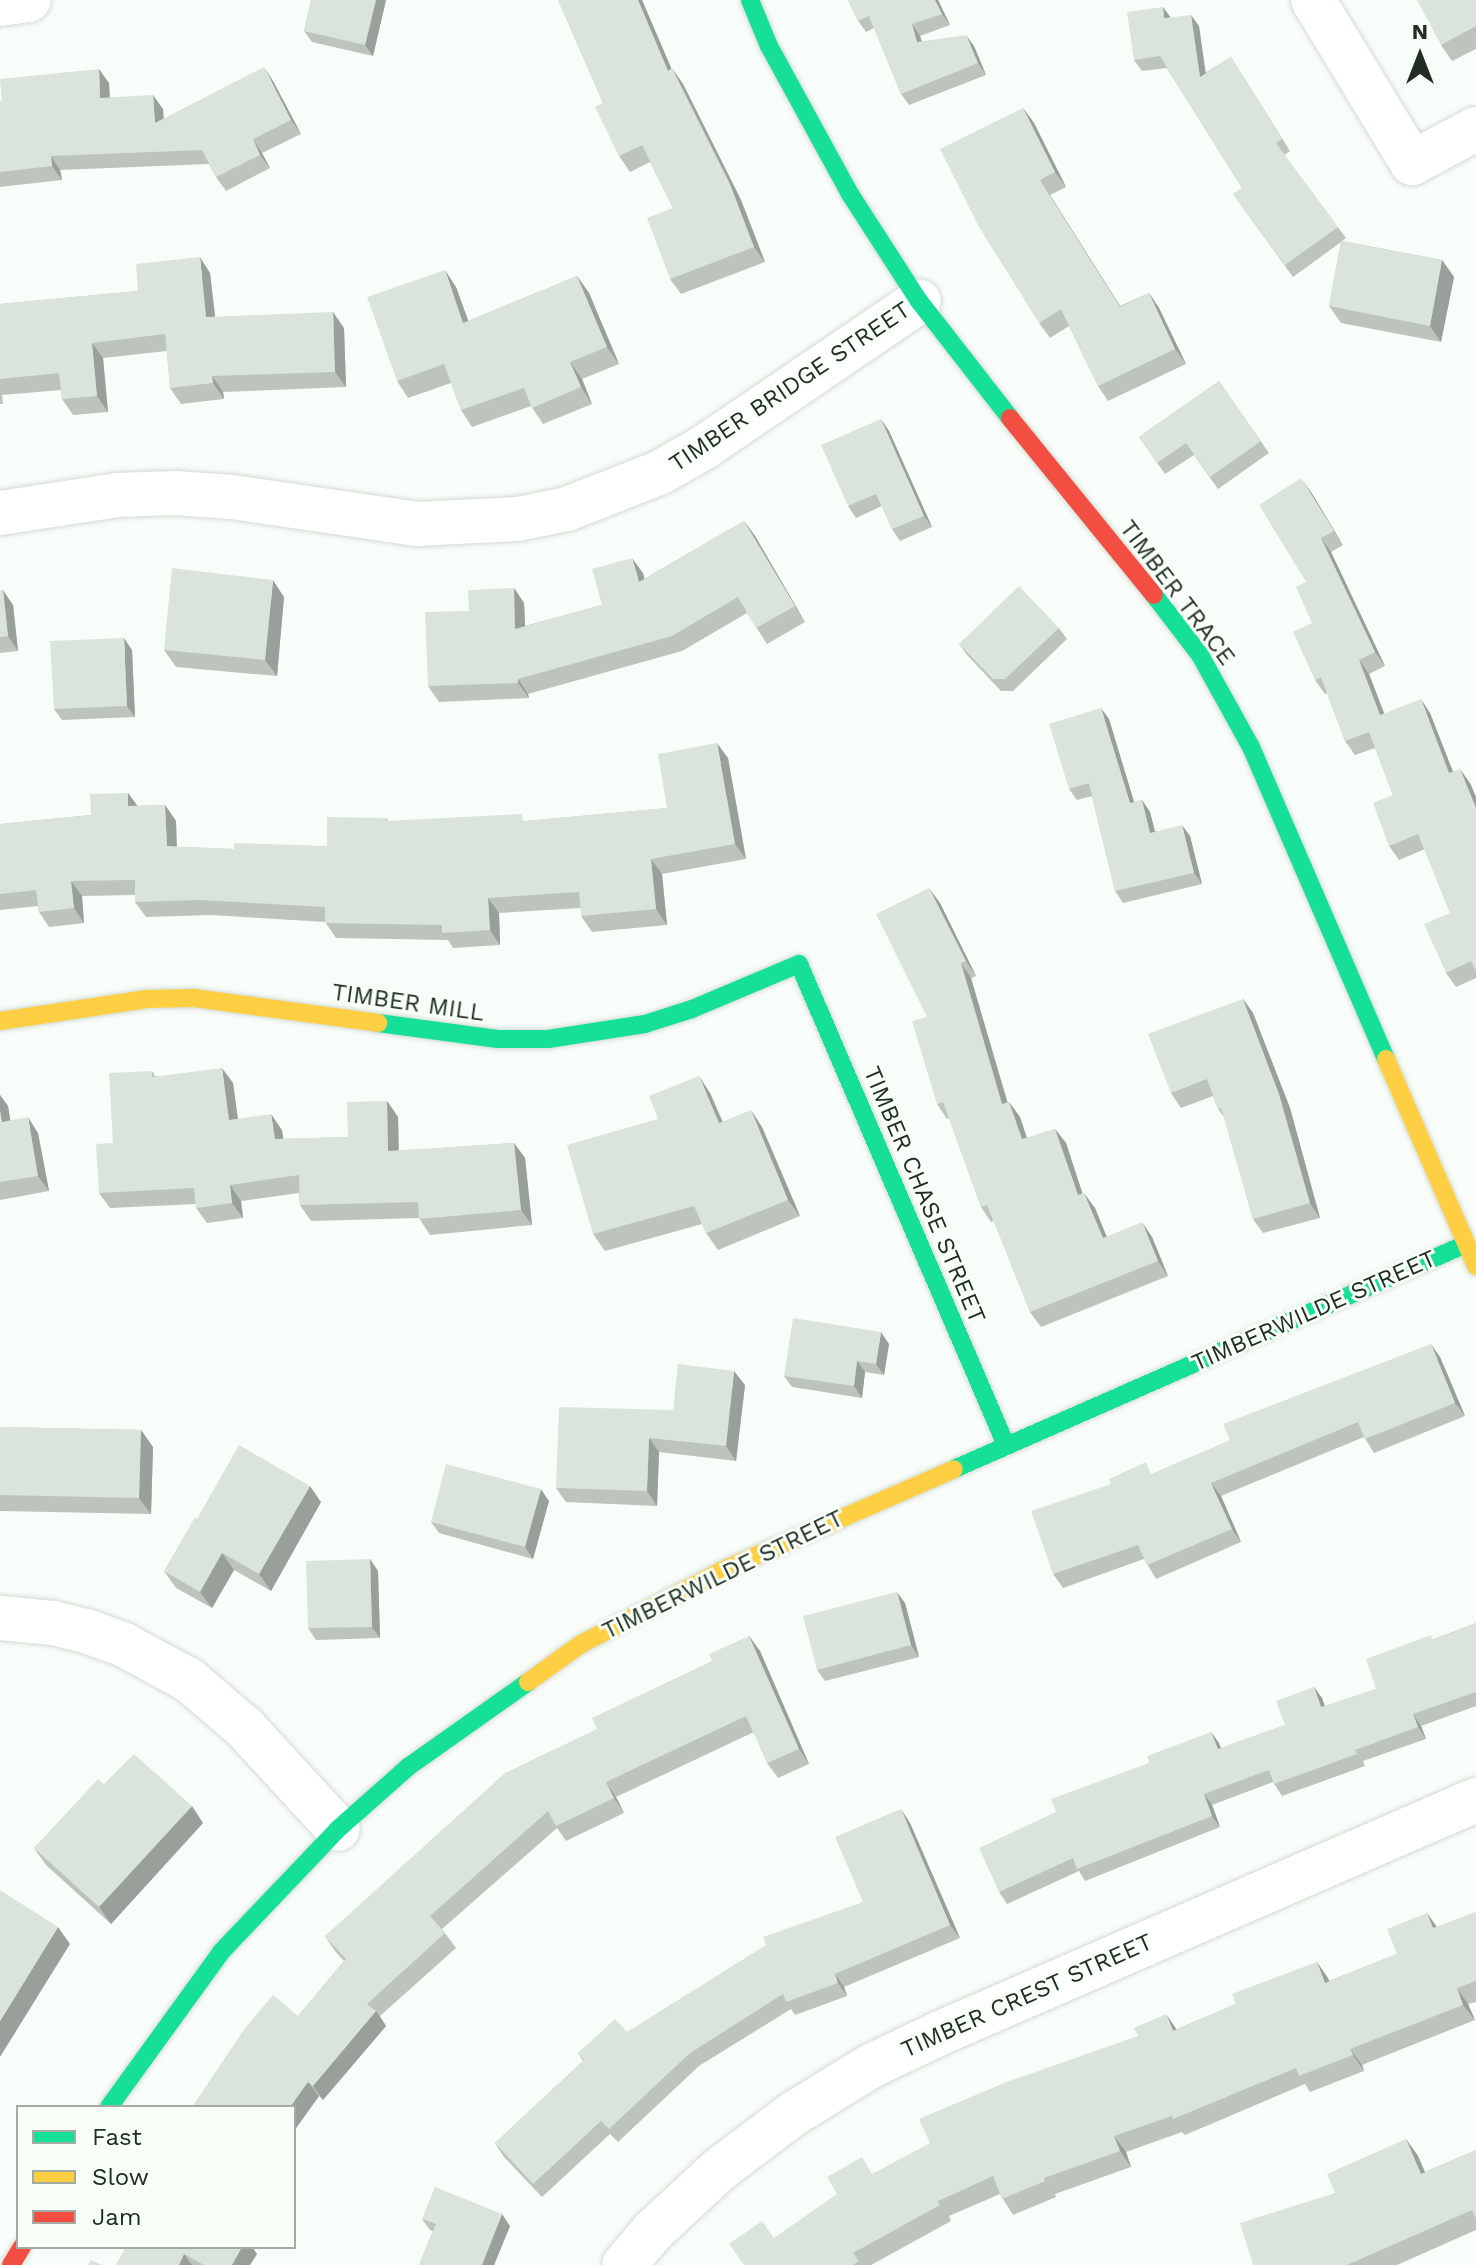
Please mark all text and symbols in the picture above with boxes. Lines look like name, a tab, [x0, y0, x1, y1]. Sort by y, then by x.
north arrow	[1380, 16, 1460, 96]
text: N	[1412, 19, 1428, 44]
street label: TIMBER BRIDGE STREET	[664, 296, 916, 478]
street label: TIMBER TRACE	[1113, 515, 1241, 671]
street label: TIMBER MILL	[330, 978, 486, 1028]
street label: TIMBER CHASE STREET	[857, 1062, 991, 1328]
street label: TIMBERWILDE STREET	[1187, 1244, 1441, 1378]
street label: TIMBERWILDE STREET	[598, 1504, 848, 1646]
street label: TIMBER CREST STREET	[897, 1927, 1157, 2065]
legend	[16, 2105, 296, 2249]
text: Fast	[92, 2123, 142, 2151]
text: Slow	[92, 2163, 149, 2191]
text: Jam	[92, 2203, 142, 2231]

